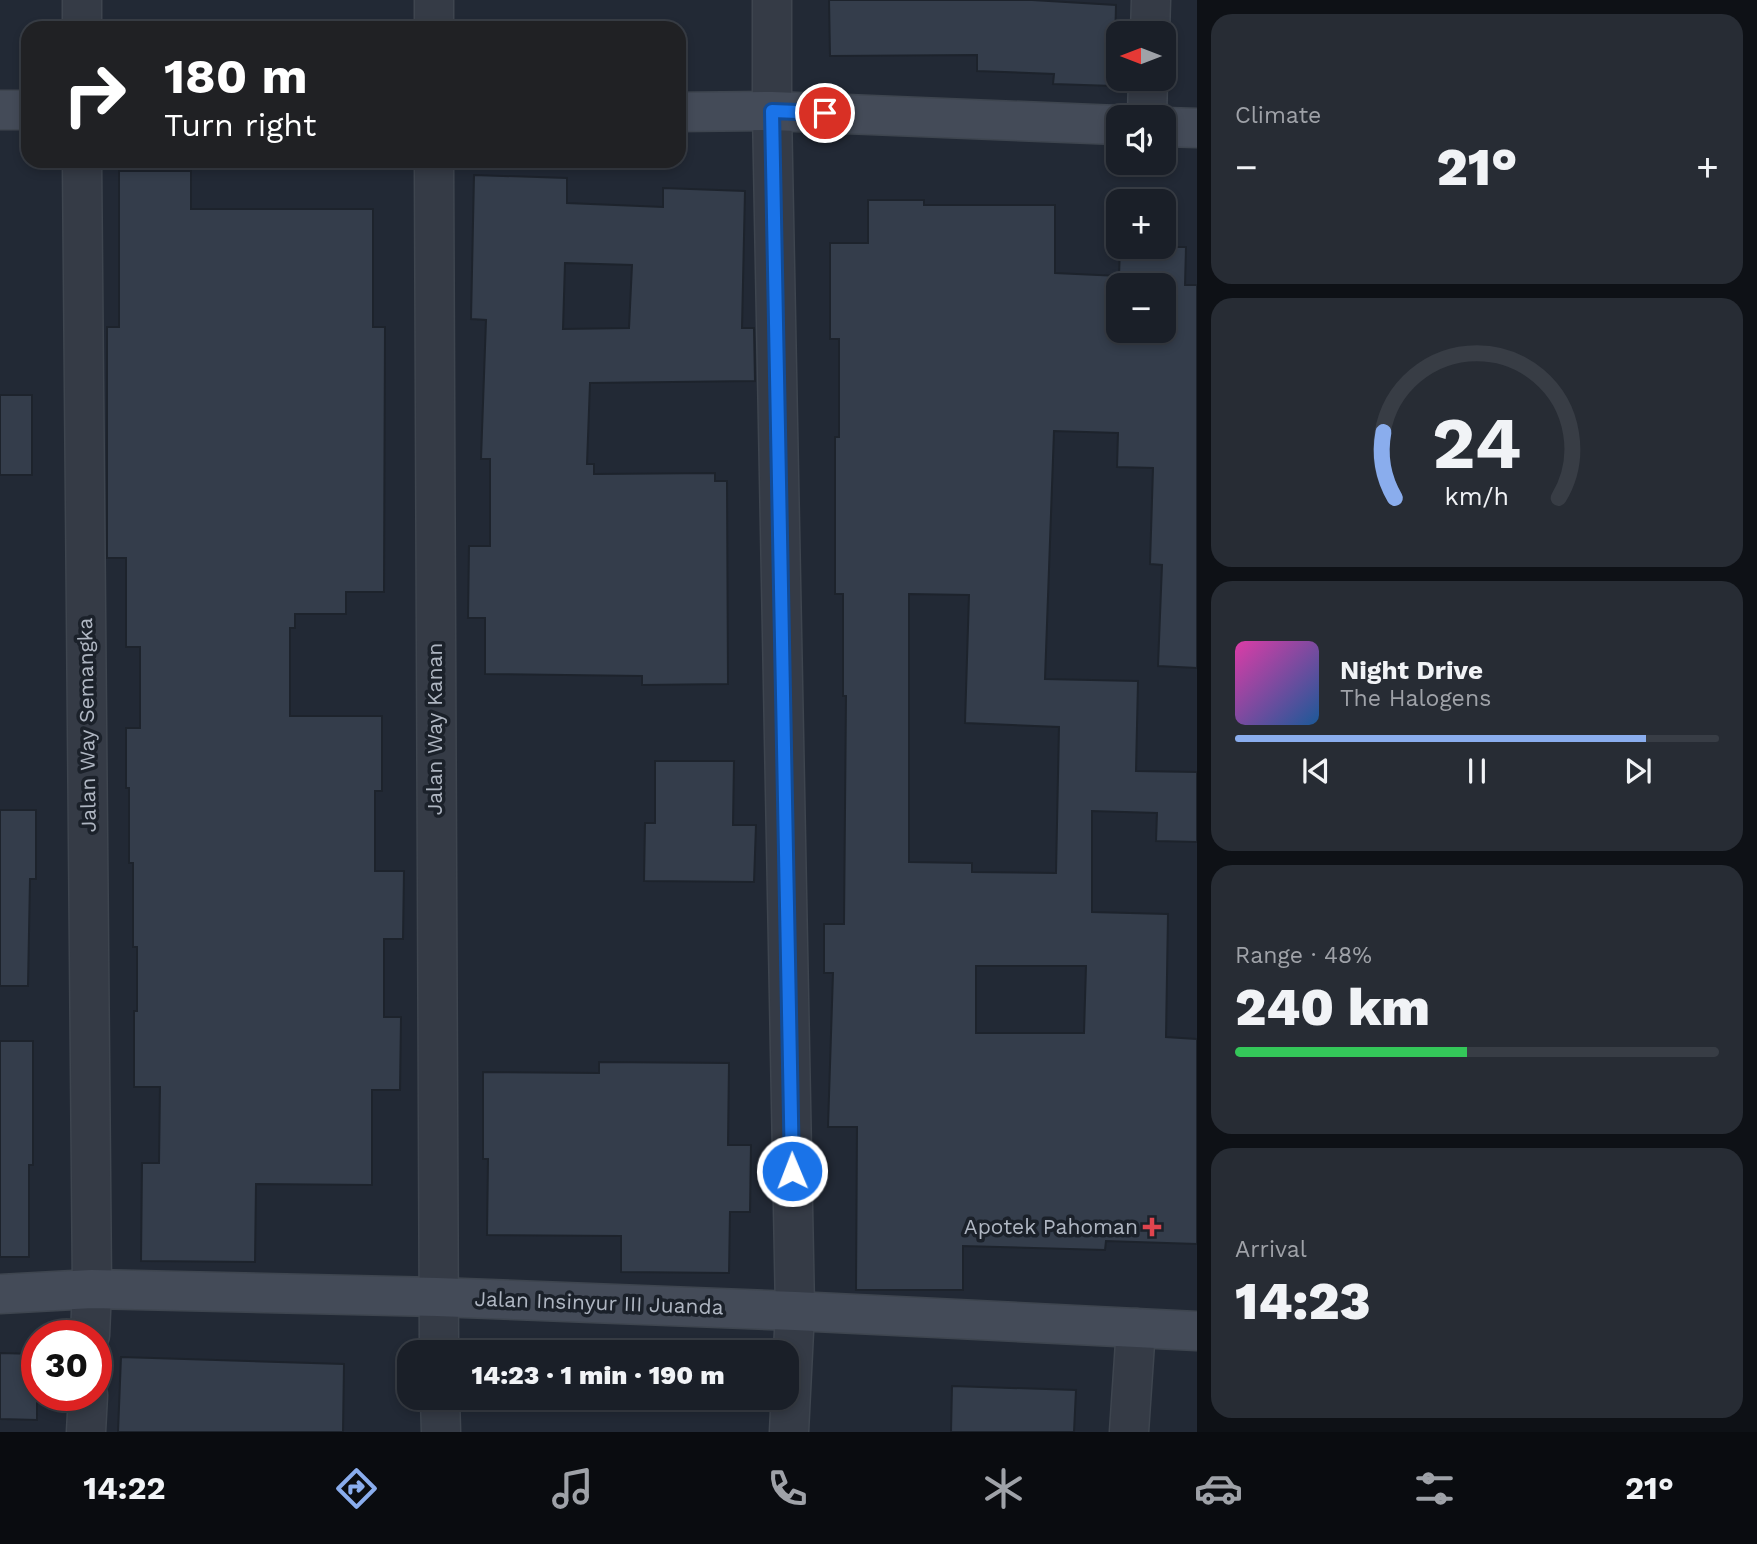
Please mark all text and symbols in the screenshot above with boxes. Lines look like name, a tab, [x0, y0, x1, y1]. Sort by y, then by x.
north arrow	[1106, 21, 1176, 91]
map controls	[1106, 21, 1176, 343]
text: 180 m	[164, 47, 308, 105]
icon: right	[49, 49, 140, 140]
pin	[795, 83, 855, 143]
icon: arrive	[806, 94, 844, 132]
text: Climate	[1235, 102, 1321, 129]
button: sound	[1106, 105, 1176, 175]
text: Turn right	[164, 106, 316, 144]
text: 21°	[1437, 137, 1517, 198]
text: −	[1235, 145, 1258, 189]
text: +	[1696, 145, 1719, 189]
button: +	[1106, 189, 1176, 259]
button: −	[1106, 273, 1176, 343]
text: 24	[1432, 401, 1522, 487]
text: km/h	[1445, 482, 1509, 511]
street label: Jalan Way Semangka	[72, 617, 101, 833]
street label: Jalan Way Kanan	[422, 643, 447, 815]
text: Night Drive	[1340, 655, 1483, 685]
text: The Halogens	[1340, 685, 1491, 712]
icon: previous	[1297, 752, 1335, 790]
icon: pause	[1458, 752, 1496, 790]
icon: next	[1619, 752, 1657, 790]
text: Range · 48%	[1235, 942, 1372, 969]
text: 240 km	[1235, 977, 1430, 1038]
position arrow	[755, 1134, 829, 1208]
place label: Apotek Pahoman	[964, 1214, 1138, 1239]
marker: Apotek Pahoman	[1144, 1219, 1160, 1235]
text: Arrival	[1235, 1236, 1307, 1263]
text: 14:23	[1235, 1271, 1371, 1332]
street label: Jalan Insinyur III Juanda	[474, 1286, 724, 1319]
speed limit sign: 30	[21, 1320, 112, 1411]
text: 14:23 · 1 min · 190 m	[471, 1360, 725, 1390]
icon: directions	[332, 1464, 381, 1513]
icon: music	[548, 1464, 597, 1513]
icon: phone	[763, 1464, 812, 1513]
icon: climate	[979, 1464, 1028, 1513]
icon: car	[1194, 1464, 1243, 1513]
icon: filters	[1410, 1464, 1459, 1513]
text: 14:22	[83, 1469, 166, 1507]
text: 21°	[1625, 1469, 1674, 1507]

